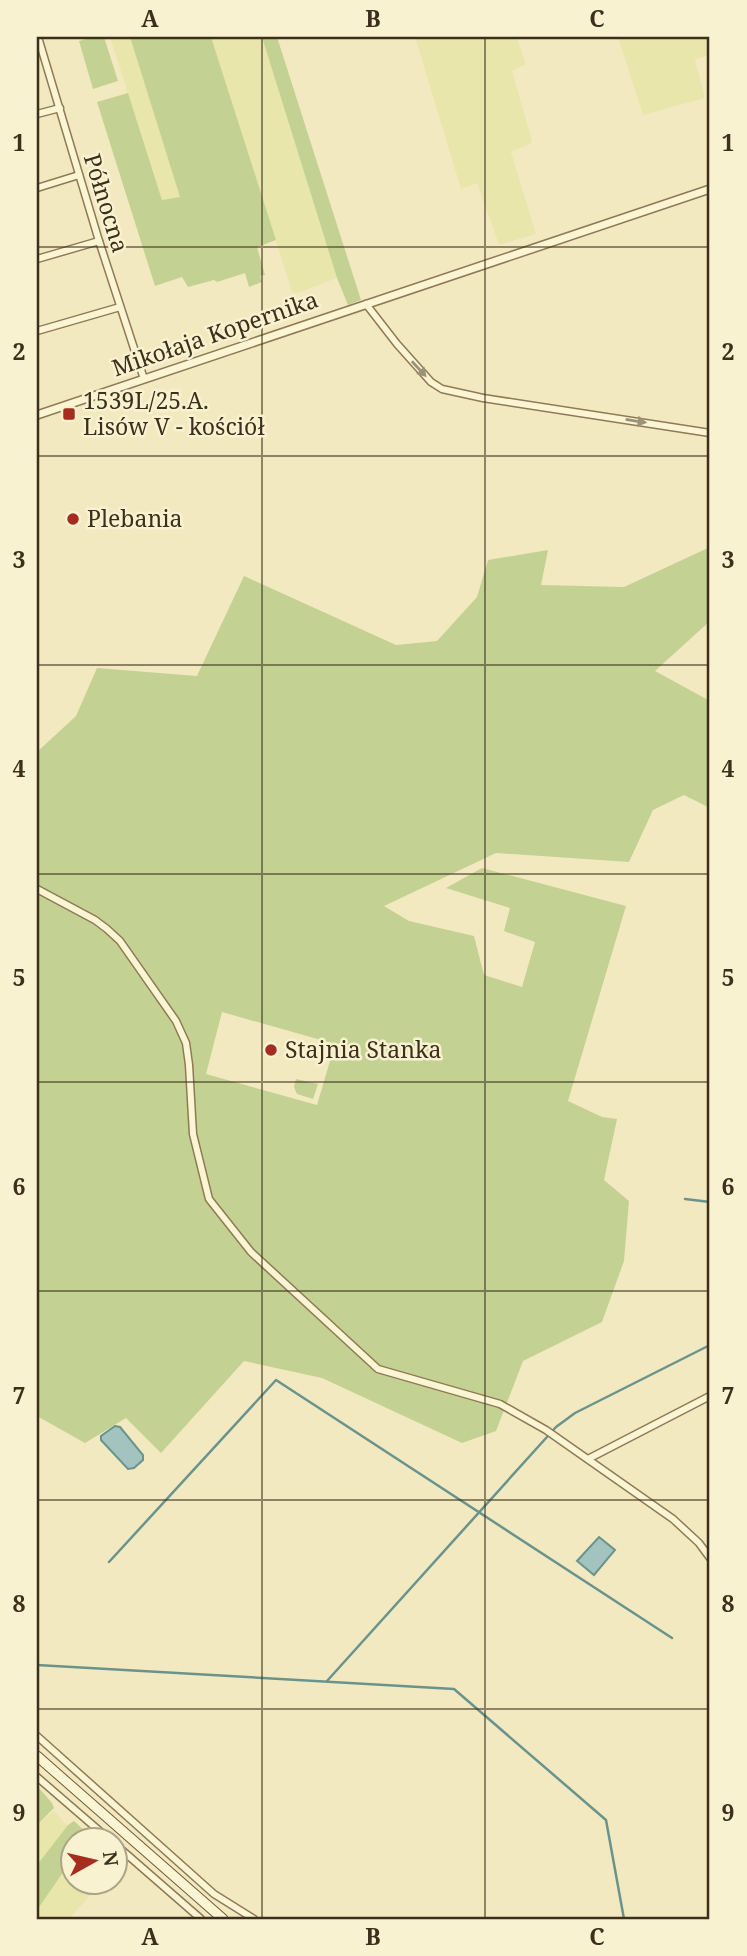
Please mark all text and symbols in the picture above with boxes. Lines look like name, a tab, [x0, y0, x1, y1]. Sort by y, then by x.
text: A	[141, 2, 159, 34]
text: B	[365, 2, 381, 34]
text: C	[589, 2, 605, 34]
text: 1	[13, 126, 26, 158]
text: 1	[722, 126, 735, 158]
street label: Północna	[77, 149, 137, 256]
street label: Mikołaja Kopernika	[107, 283, 322, 383]
text: 2	[13, 335, 26, 367]
text: 2	[722, 335, 735, 367]
one-way arrow	[411, 360, 427, 377]
place label: 1539L/25.A. Lisów V - kościół	[83, 384, 265, 442]
marker: 1539L/25.A. Lisów V - kościół	[61, 406, 77, 422]
one-way arrow	[625, 416, 647, 427]
place label: Plebania	[87, 502, 183, 534]
marker: Plebania	[65, 511, 81, 527]
text: 3	[13, 543, 26, 575]
text: 3	[722, 543, 735, 575]
text: 4	[13, 752, 26, 784]
text: 4	[722, 752, 735, 784]
text: 5	[13, 961, 26, 993]
text: 5	[722, 961, 735, 993]
place label: Stajnia Stanka	[285, 1033, 441, 1065]
marker: Stajnia Stanka	[263, 1042, 279, 1058]
text: 6	[13, 1170, 26, 1202]
text: 6	[722, 1170, 735, 1202]
text: 7	[13, 1379, 26, 1411]
text: 7	[722, 1379, 735, 1411]
text: 8	[13, 1587, 26, 1619]
text: 8	[722, 1587, 735, 1619]
text: 9	[13, 1796, 26, 1828]
text: 9	[722, 1796, 735, 1828]
north arrow	[60, 1826, 130, 1896]
text: N	[97, 1849, 125, 1868]
text: A	[141, 1920, 159, 1952]
text: B	[365, 1920, 381, 1952]
text: C	[589, 1920, 605, 1952]

